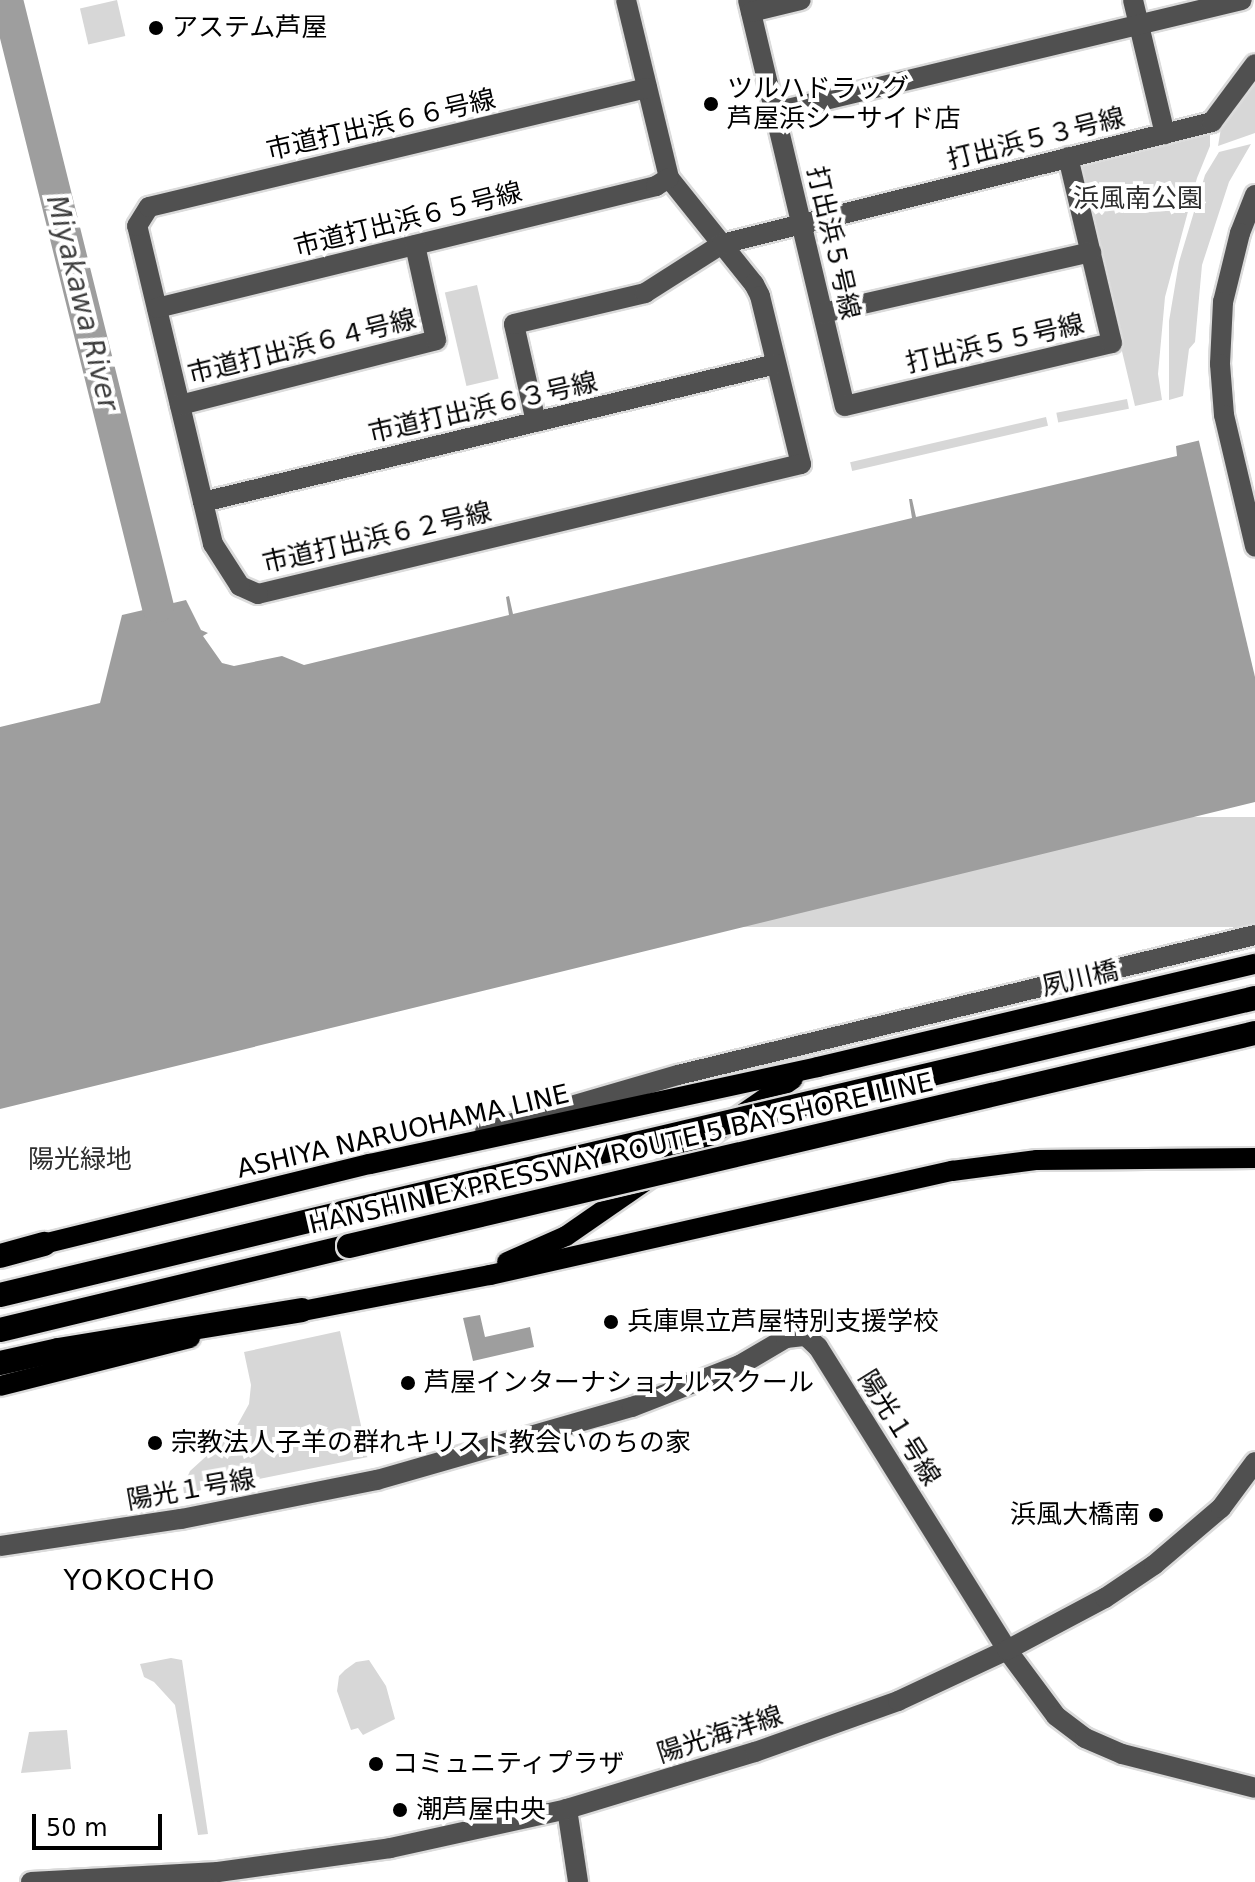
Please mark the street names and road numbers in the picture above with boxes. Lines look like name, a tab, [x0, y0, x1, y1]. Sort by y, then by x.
street label: 市道打出浜６６号線	[263, 83, 499, 167]
street label: 打出浜５３号線	[944, 102, 1128, 176]
street label: 打出浜５号線	[800, 163, 866, 323]
street label: 市道打出浜６５号線	[291, 177, 525, 263]
street label: 市道打出浜６４号線	[185, 304, 419, 390]
street label: 打出浜５５号線	[903, 308, 1087, 380]
street label: 市道打出浜６３号線	[365, 366, 601, 450]
street label: 市道打出浜６２号線	[259, 496, 495, 580]
street label: 夙川橋	[1038, 955, 1122, 1003]
street label: HANSHIN EXPRESSWAY ROUTE 5 BAYSHORE LINE	[306, 1067, 936, 1241]
street label: ASHIYA NARUOHAMA LINE	[234, 1079, 572, 1185]
street label: 陽光１号線	[851, 1365, 947, 1491]
street label: 陽光１号線	[124, 1463, 258, 1517]
street label: 陽光海洋線	[653, 1700, 787, 1770]

